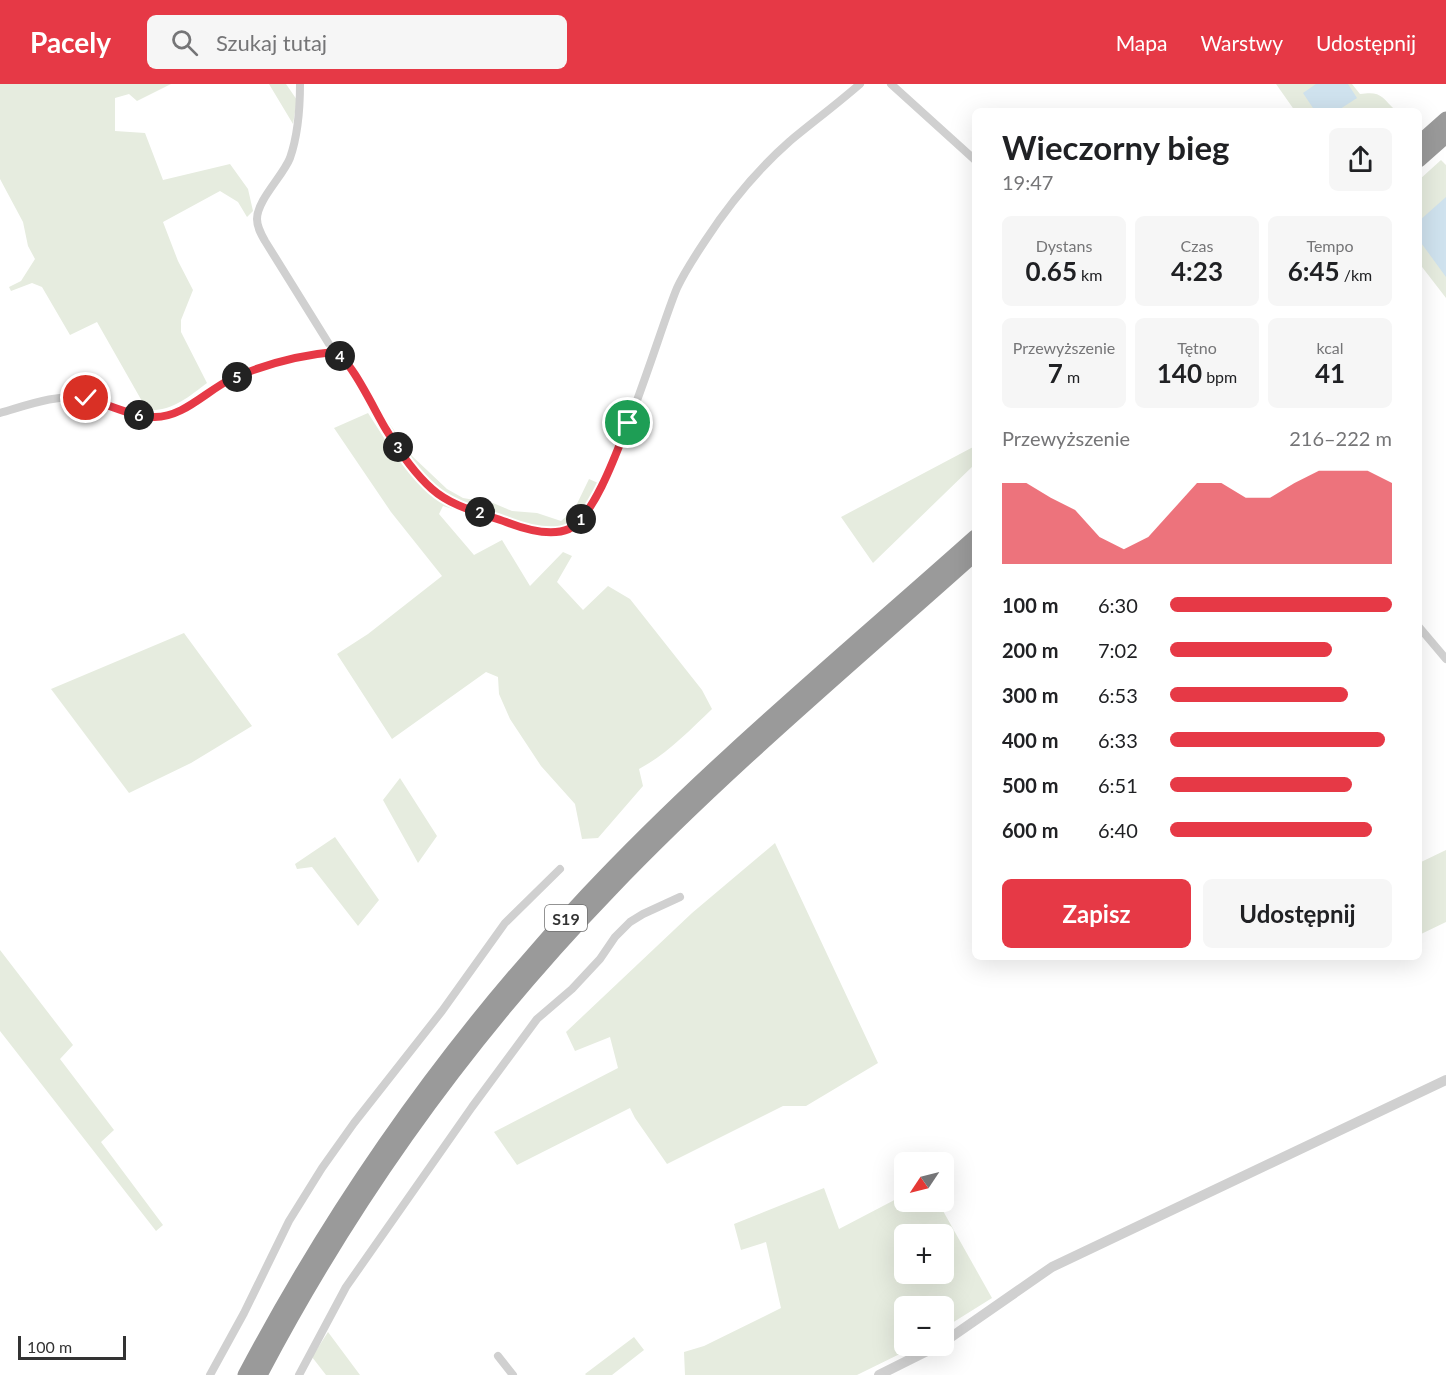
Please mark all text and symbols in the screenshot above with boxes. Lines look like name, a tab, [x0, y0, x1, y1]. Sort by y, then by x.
search box	[147, 15, 567, 69]
text: Pacely	[30, 25, 111, 59]
icon: search	[168, 26, 201, 59]
text: Szukaj tutaj	[216, 29, 327, 56]
text: Mapa	[1116, 30, 1168, 55]
text: Warstwy	[1201, 30, 1283, 55]
text: Udostępnij	[1316, 30, 1416, 55]
text: Wieczorny bieg	[1002, 127, 1229, 167]
button: share	[1329, 128, 1392, 191]
text: 19:47	[1002, 170, 1053, 194]
text: Dystans	[1036, 236, 1092, 255]
text: Czas	[1181, 236, 1213, 255]
text: Tempo	[1306, 236, 1354, 255]
text: 0.65	[1026, 255, 1077, 287]
text: 4:23	[1171, 255, 1223, 287]
text: 6:45	[1288, 255, 1340, 287]
text: km	[1077, 265, 1102, 284]
text: /km	[1340, 265, 1372, 284]
text: Przewyższenie	[1013, 338, 1115, 357]
text: Tętno	[1177, 338, 1217, 357]
text: kcal	[1316, 338, 1344, 357]
pin: 4	[325, 341, 355, 371]
text: 4	[335, 346, 345, 365]
text: 7	[1048, 357, 1063, 389]
text: 140	[1157, 357, 1202, 389]
text: 41	[1315, 357, 1345, 389]
pin: 5	[222, 362, 252, 392]
text: 5	[232, 367, 242, 386]
text: m	[1063, 367, 1080, 386]
text: bpm	[1202, 367, 1237, 386]
pin	[60, 372, 111, 423]
icon: check	[69, 381, 102, 414]
pin	[602, 397, 653, 448]
pin: 6	[124, 400, 154, 430]
text: 6	[134, 405, 144, 424]
icon: arrive	[611, 406, 644, 439]
text: Przewyższenie	[1002, 426, 1130, 450]
text: 216–222 m	[1289, 426, 1392, 450]
pin: 3	[383, 432, 413, 462]
text: 3	[393, 437, 403, 456]
pin: 2	[465, 497, 495, 527]
text: 2	[475, 502, 485, 521]
pin: 1	[566, 504, 596, 534]
text: 1	[576, 509, 586, 528]
text: 100 m	[1002, 593, 1058, 617]
text: 6:30	[1098, 593, 1138, 617]
text: 200 m	[1002, 638, 1058, 662]
text: 7:02	[1098, 638, 1138, 662]
text: 300 m	[1002, 683, 1058, 707]
text: 6:53	[1098, 683, 1138, 707]
text: 400 m	[1002, 728, 1058, 752]
text: 6:33	[1098, 728, 1138, 752]
text: 500 m	[1002, 773, 1058, 797]
text: 6:51	[1098, 773, 1138, 797]
text: 600 m	[1002, 818, 1058, 842]
text: 6:40	[1098, 818, 1138, 842]
button: Zapisz	[1002, 879, 1191, 948]
button: Udostępnij	[1203, 879, 1392, 948]
road number: S19	[545, 905, 587, 931]
north arrow	[894, 1152, 954, 1212]
map controls	[894, 1152, 954, 1356]
button: +	[894, 1224, 954, 1284]
button: −	[894, 1296, 954, 1356]
scale bar	[18, 1333, 126, 1360]
text: 100 m	[27, 1337, 72, 1356]

